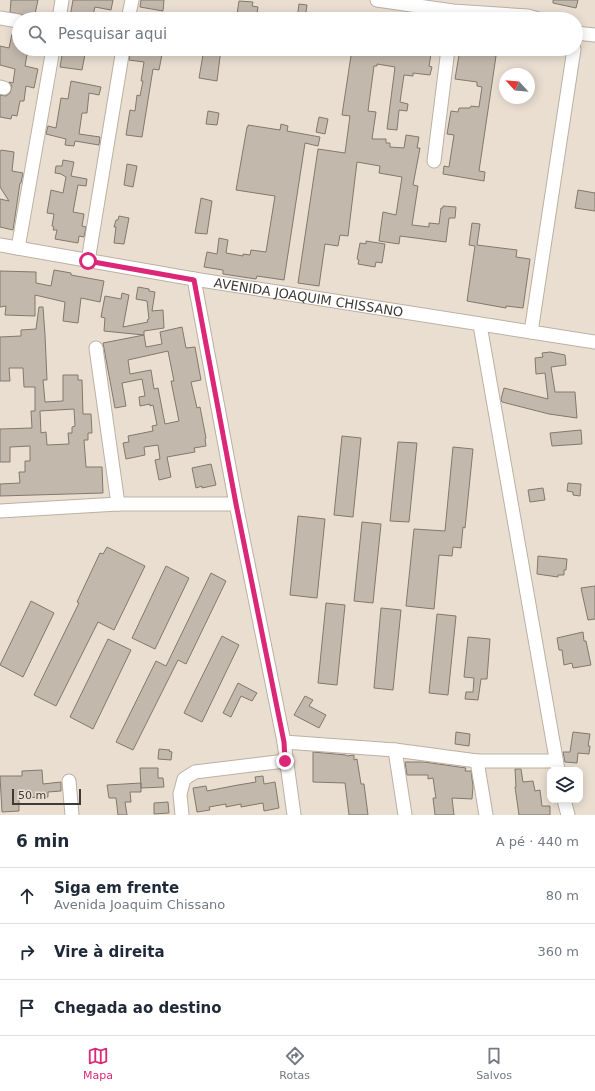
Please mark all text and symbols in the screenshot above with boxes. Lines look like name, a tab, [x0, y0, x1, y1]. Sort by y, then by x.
search box	[12, 12, 583, 56]
icon: search	[26, 23, 48, 45]
text: Pesquisar aqui	[58, 25, 167, 43]
north arrow	[499, 68, 535, 104]
route start	[79, 252, 97, 270]
street label: AVENIDA JOAQUIM CHISSANO	[213, 275, 404, 320]
route end	[276, 752, 294, 770]
map controls	[547, 767, 583, 803]
button: layers	[547, 767, 583, 803]
scale bar	[12, 787, 81, 806]
text: 50 m	[18, 789, 46, 802]
text: 6 min	[16, 831, 69, 851]
text: A pé · 440 m	[496, 834, 579, 849]
text: Siga em frente	[54, 879, 179, 897]
icon: ahead	[16, 885, 38, 907]
text: 80 m	[546, 888, 579, 903]
text: Avenida Joaquim Chissano	[54, 897, 225, 912]
icon: right	[16, 941, 38, 963]
text: Vire à direita	[54, 943, 165, 961]
text: 360 m	[537, 944, 579, 959]
icon: arrive	[16, 997, 38, 1019]
text: Chegada ao destino	[54, 999, 222, 1017]
tab: Mapa	[83, 1045, 113, 1082]
tab: Rotas	[279, 1045, 310, 1082]
tab: Salvos	[476, 1045, 512, 1082]

